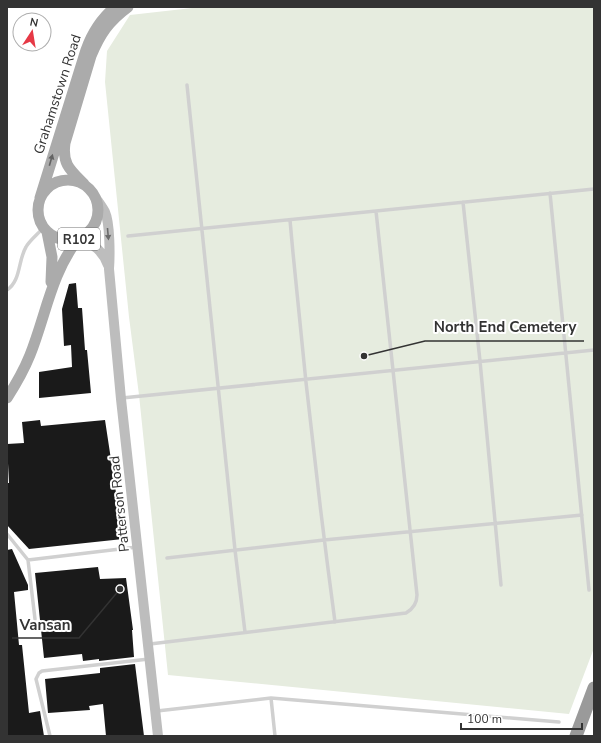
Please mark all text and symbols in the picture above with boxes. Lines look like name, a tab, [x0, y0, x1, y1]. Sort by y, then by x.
north arrow	[12, 12, 52, 52]
text: N	[28, 15, 40, 31]
street label: Grahamstown Road	[29, 32, 86, 157]
one-way arrow	[48, 154, 54, 166]
road number: R102	[58, 228, 100, 250]
one-way arrow	[105, 228, 111, 240]
callout: North End Cemetery	[425, 314, 584, 341]
text: North End Cemetery	[434, 317, 576, 337]
street label: Patterson Road	[105, 455, 134, 553]
callout: Vansan	[12, 611, 79, 638]
text: Vansan	[18, 615, 71, 635]
scale bar	[461, 705, 582, 731]
text: 100 m	[467, 711, 502, 727]

